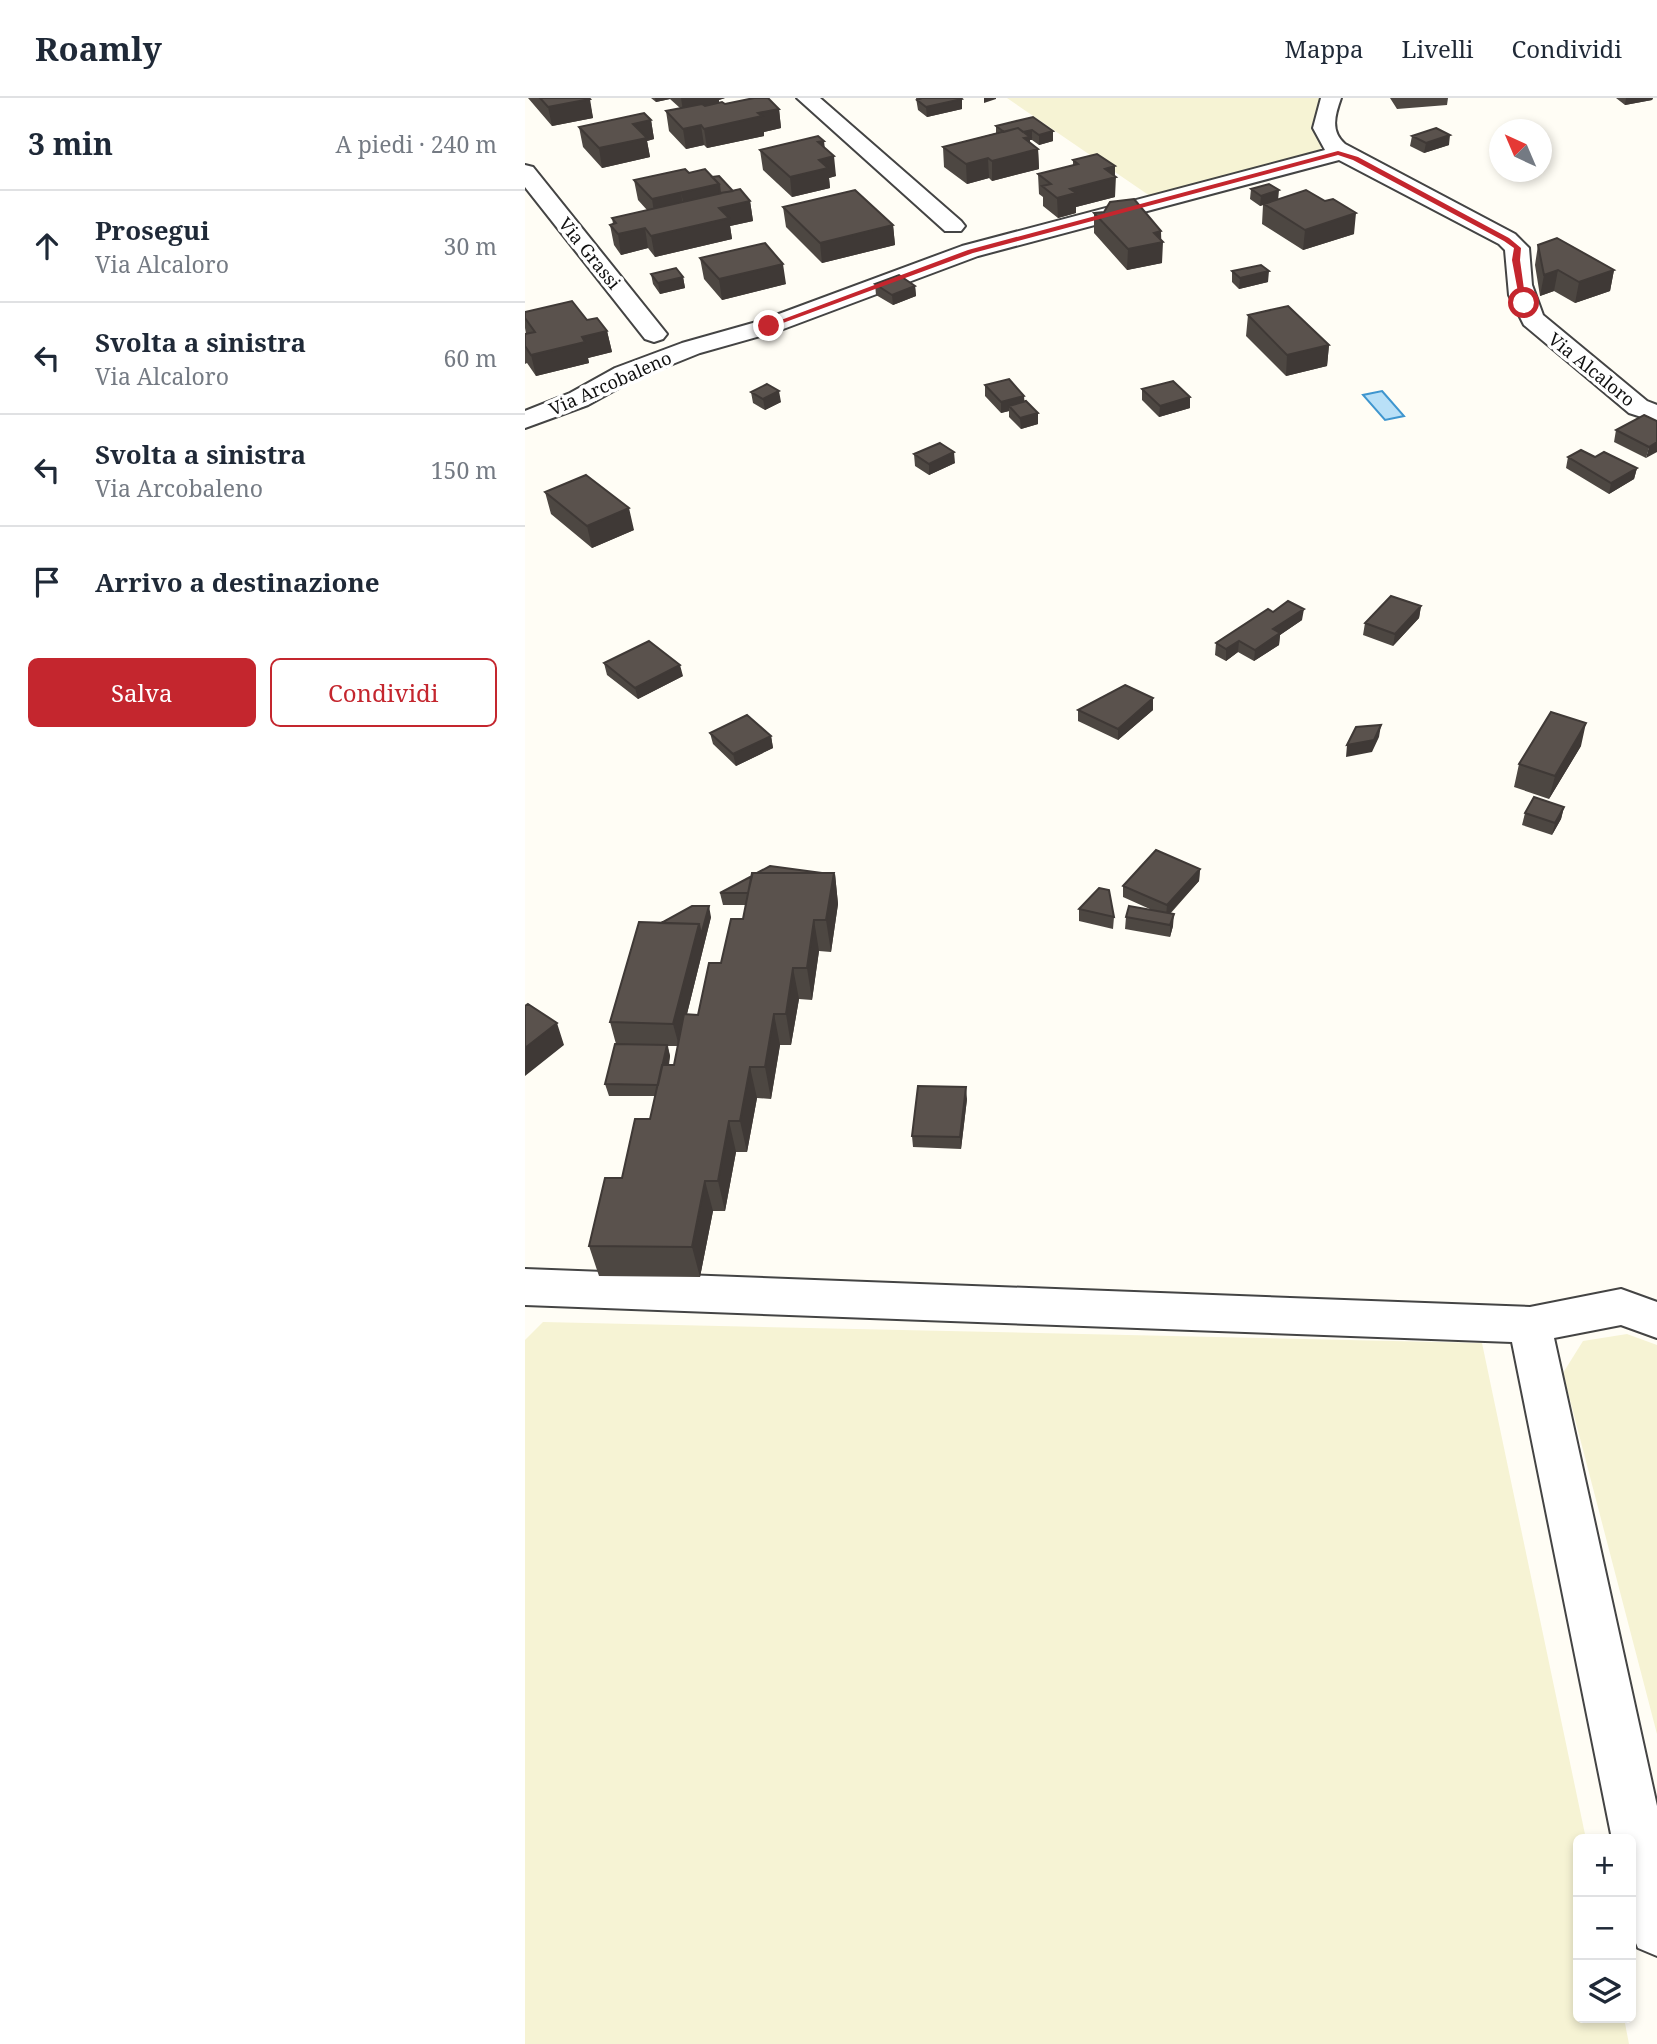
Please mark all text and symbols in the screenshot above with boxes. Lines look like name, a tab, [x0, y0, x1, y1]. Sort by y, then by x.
text: Roamly	[35, 26, 162, 71]
text: Mappa	[1285, 32, 1364, 65]
text: Livelli	[1402, 32, 1474, 65]
text: Condividi	[1512, 32, 1622, 65]
north arrow	[1489, 119, 1552, 182]
text: 3 min	[28, 123, 113, 164]
text: A piedi · 240 m	[336, 128, 497, 160]
text: Prosegui	[95, 212, 210, 248]
street label: Via Grassi	[554, 212, 626, 294]
icon: ahead	[28, 227, 66, 265]
text: 30 m	[444, 230, 497, 262]
text: Via Alcaloro	[95, 248, 229, 280]
route start	[1508, 287, 1539, 318]
route end	[753, 310, 784, 341]
text: Svolta a sinistra	[95, 324, 306, 360]
street label: Via Alcaloro	[1544, 327, 1640, 411]
icon: left	[28, 339, 66, 377]
text: 60 m	[444, 342, 497, 374]
street label: Via Arcobaleno	[545, 345, 675, 421]
text: Via Alcaloro	[95, 360, 229, 392]
text: Svolta a sinistra	[95, 436, 306, 472]
icon: left	[28, 451, 66, 489]
text: 150 m	[431, 454, 497, 486]
text: Via Arcobaleno	[95, 472, 263, 504]
icon: arrive	[28, 563, 66, 601]
text: Arrivo a destinazione	[95, 564, 380, 600]
button: Salva	[28, 658, 256, 727]
button: Condividi	[270, 658, 497, 727]
map controls	[1573, 1834, 1636, 2023]
button: +	[1573, 1834, 1636, 1897]
button: −	[1573, 1897, 1636, 1960]
button: layers	[1573, 1960, 1636, 2023]

